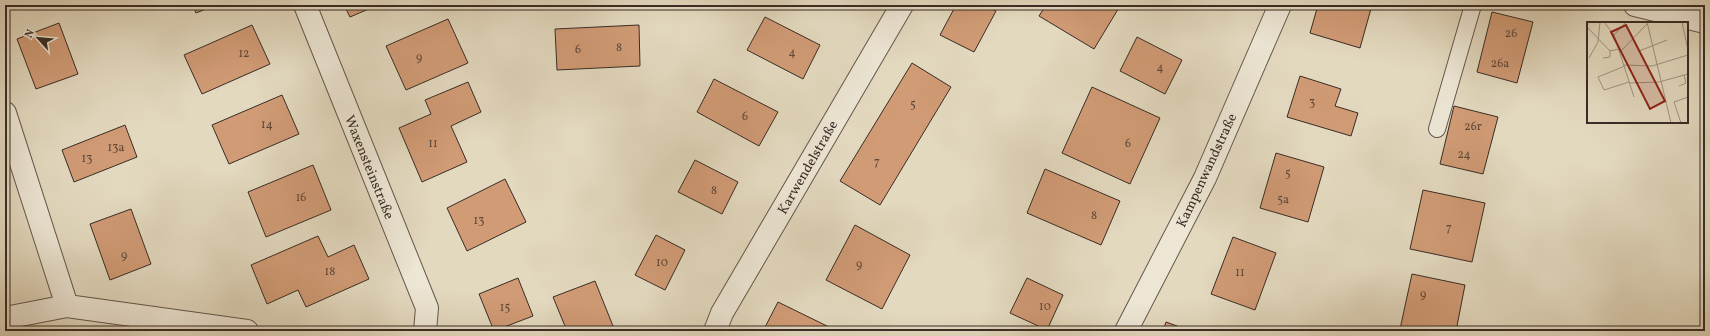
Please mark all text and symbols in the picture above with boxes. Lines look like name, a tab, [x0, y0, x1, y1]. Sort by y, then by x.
north arrow	[18, 18, 58, 58]
inset map	[1587, 22, 1688, 123]
house number: 26	[1505, 26, 1517, 42]
text: N	[22, 27, 39, 41]
house number: 8	[616, 40, 622, 56]
house number: 6	[575, 42, 581, 58]
house number: 4	[788, 45, 796, 61]
house number: 12	[238, 46, 250, 62]
house number: 9	[416, 50, 422, 66]
house number: 26a	[1491, 56, 1509, 72]
house number: 4	[1156, 60, 1164, 76]
house number: 3	[1309, 95, 1315, 111]
house number: 5	[910, 97, 916, 113]
house number: 6	[742, 109, 748, 125]
street label: Kampenwandstraße	[1173, 110, 1242, 231]
street label: Waxensteinstraße	[339, 113, 398, 223]
house number: 14	[261, 117, 273, 133]
street label: Karwendelstraße	[774, 117, 843, 218]
house number: 26r	[1464, 119, 1482, 135]
house number: 11	[428, 136, 438, 152]
house number: 6	[1125, 136, 1131, 152]
house number: 13a	[108, 140, 124, 156]
house number: 24	[1457, 147, 1471, 163]
house number: 13	[82, 151, 92, 167]
house number: 7	[874, 154, 880, 170]
house number: 5	[1285, 166, 1291, 182]
house number: 8	[711, 183, 717, 199]
house number: 16	[296, 190, 306, 206]
house number: 5a	[1277, 192, 1289, 208]
house number: 8	[1091, 208, 1097, 224]
house number: 13	[474, 213, 484, 229]
house number: 7	[1446, 220, 1452, 236]
house number: 9	[121, 248, 127, 264]
house number: 10	[656, 255, 668, 271]
house number: 9	[856, 257, 862, 273]
house number: 18	[325, 264, 335, 280]
house number: 11	[1235, 265, 1245, 281]
house number: 9	[1420, 287, 1426, 303]
house number: 10	[1039, 299, 1051, 315]
house number: 15	[500, 300, 510, 316]

